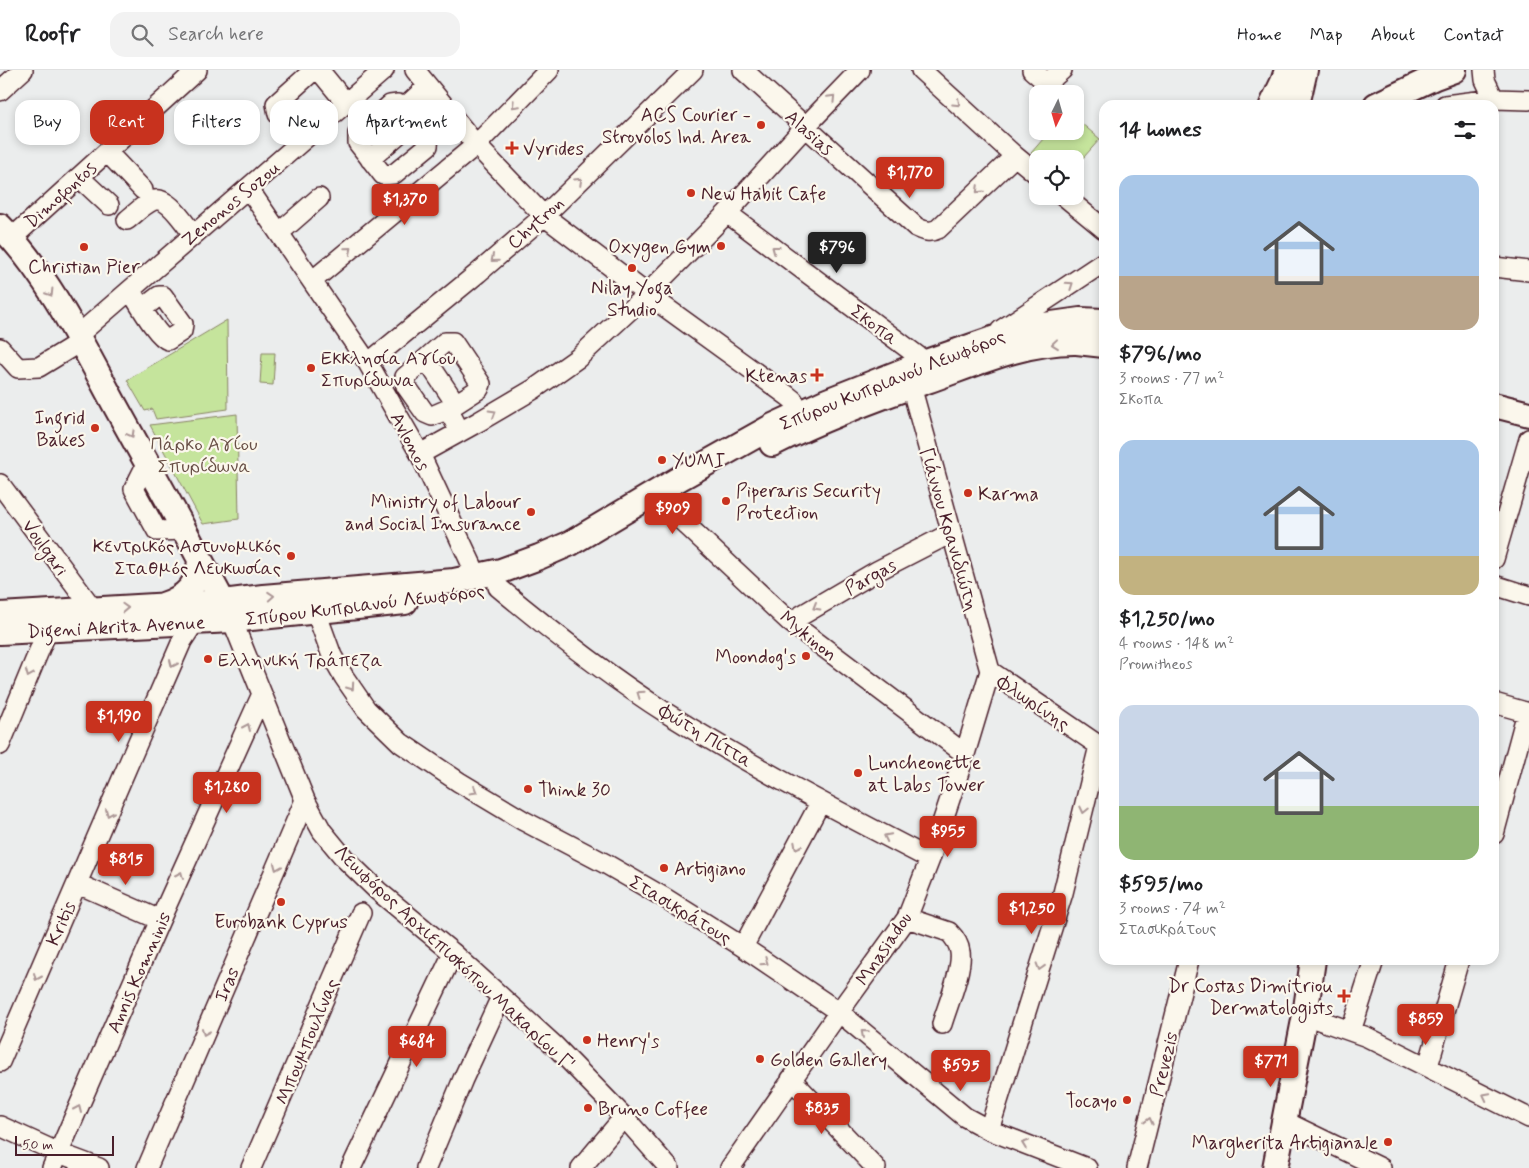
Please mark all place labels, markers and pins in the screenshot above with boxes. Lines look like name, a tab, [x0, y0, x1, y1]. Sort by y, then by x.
place label: ACS Courier - Strovolos Ind. Area	[602, 103, 752, 150]
marker: ACS Courier - Strovolos Ind. Area	[755, 119, 767, 131]
place label: Vyrides	[523, 137, 584, 162]
marker: Vyrides	[505, 141, 519, 155]
pin: $1,770	[869, 156, 951, 199]
place label: New Habit Cafe	[701, 182, 826, 207]
pin: $1,370	[364, 184, 446, 226]
marker: New Habit Cafe	[685, 187, 697, 199]
pin: $796	[807, 232, 867, 274]
place label: Oxygen Gym	[608, 235, 711, 262]
marker: Oxygen Gym	[715, 240, 727, 252]
marker: Christian Pier	[78, 241, 90, 253]
place label: Christian Pier	[28, 255, 140, 280]
marker: Nilay Yoga Studio	[626, 262, 638, 274]
place label: Nilay Yoga Studio	[591, 276, 673, 323]
place label: Εκκλησία Αγίου Σπυρίδωνα	[321, 346, 456, 393]
marker: Εκκλησία Αγίου Σπυρίδωνα	[305, 362, 317, 374]
place label: Ktenas	[745, 364, 808, 389]
marker: Ktenas	[811, 369, 823, 381]
place label: Ingrid Bakes	[35, 406, 85, 453]
marker: Ingrid Bakes	[89, 422, 101, 434]
place label: YUMI	[672, 449, 725, 474]
marker: YUMI	[656, 454, 668, 466]
place label: Piperaris Security Protection	[736, 479, 881, 526]
place label: Karma	[978, 482, 1039, 507]
marker: Karma	[962, 487, 974, 499]
place label: Ministry of Labour and Social Insurance	[345, 490, 521, 537]
pin: $909	[643, 492, 703, 535]
marker: Piperaris Security Protection	[720, 495, 732, 507]
marker: Ministry of Labour and Social Insurance	[525, 506, 537, 518]
place label: Κεντρικός Αστυνομικός Σταθμός Λευκωσίας	[93, 534, 281, 581]
marker: Κεντρικός Αστυνομικός Σταθμός Λευκωσίας	[285, 550, 297, 562]
place label: Moondog's	[715, 645, 797, 671]
place label: Ελληνική Τράπεζα	[218, 648, 383, 673]
marker: Moondog's	[800, 650, 812, 662]
marker: Ελληνική Τράπεζα	[202, 653, 214, 665]
pin: $1,190	[78, 700, 160, 743]
place label: Luncheonette at Labs Tower	[868, 751, 985, 798]
marker: Luncheonette at Labs Tower	[852, 767, 864, 779]
pin: $1,280	[186, 772, 268, 814]
place label: Think 30	[538, 778, 611, 803]
marker: Think 30	[522, 783, 534, 795]
pin: $955	[918, 816, 978, 858]
pin: $815	[96, 844, 156, 886]
place label: Artigiano	[674, 857, 746, 883]
marker: Artigiano	[658, 862, 670, 874]
pin: $1,250	[991, 892, 1073, 935]
marker: Eurobank Cyprus	[275, 896, 287, 908]
place label: Eurobank Cyprus	[214, 910, 348, 935]
place label: Dr Costas Dimitriou Dermatologists	[1168, 974, 1334, 1023]
marker: Dr Costas Dimitriou Dermatologists	[1337, 989, 1351, 1003]
pin: $859	[1396, 1004, 1456, 1046]
pin: $684	[387, 1026, 447, 1068]
place label: Henry's	[597, 1029, 660, 1055]
marker: Henry's	[581, 1034, 593, 1046]
pin: $771	[1241, 1046, 1301, 1088]
place label: Golden Gallery	[770, 1048, 887, 1073]
pin: $595	[931, 1050, 991, 1092]
marker: Golden Gallery	[754, 1053, 766, 1065]
place label: Tocayo	[1066, 1089, 1117, 1114]
pin: $835	[792, 1092, 852, 1135]
marker: Tocayo	[1121, 1094, 1133, 1106]
place label: Bruno Coffee	[598, 1097, 708, 1122]
marker: Bruno Coffee	[582, 1102, 594, 1114]
place label: Margherita Artigianale	[1192, 1131, 1378, 1158]
marker: Margherita Artigianale	[1382, 1136, 1394, 1148]

